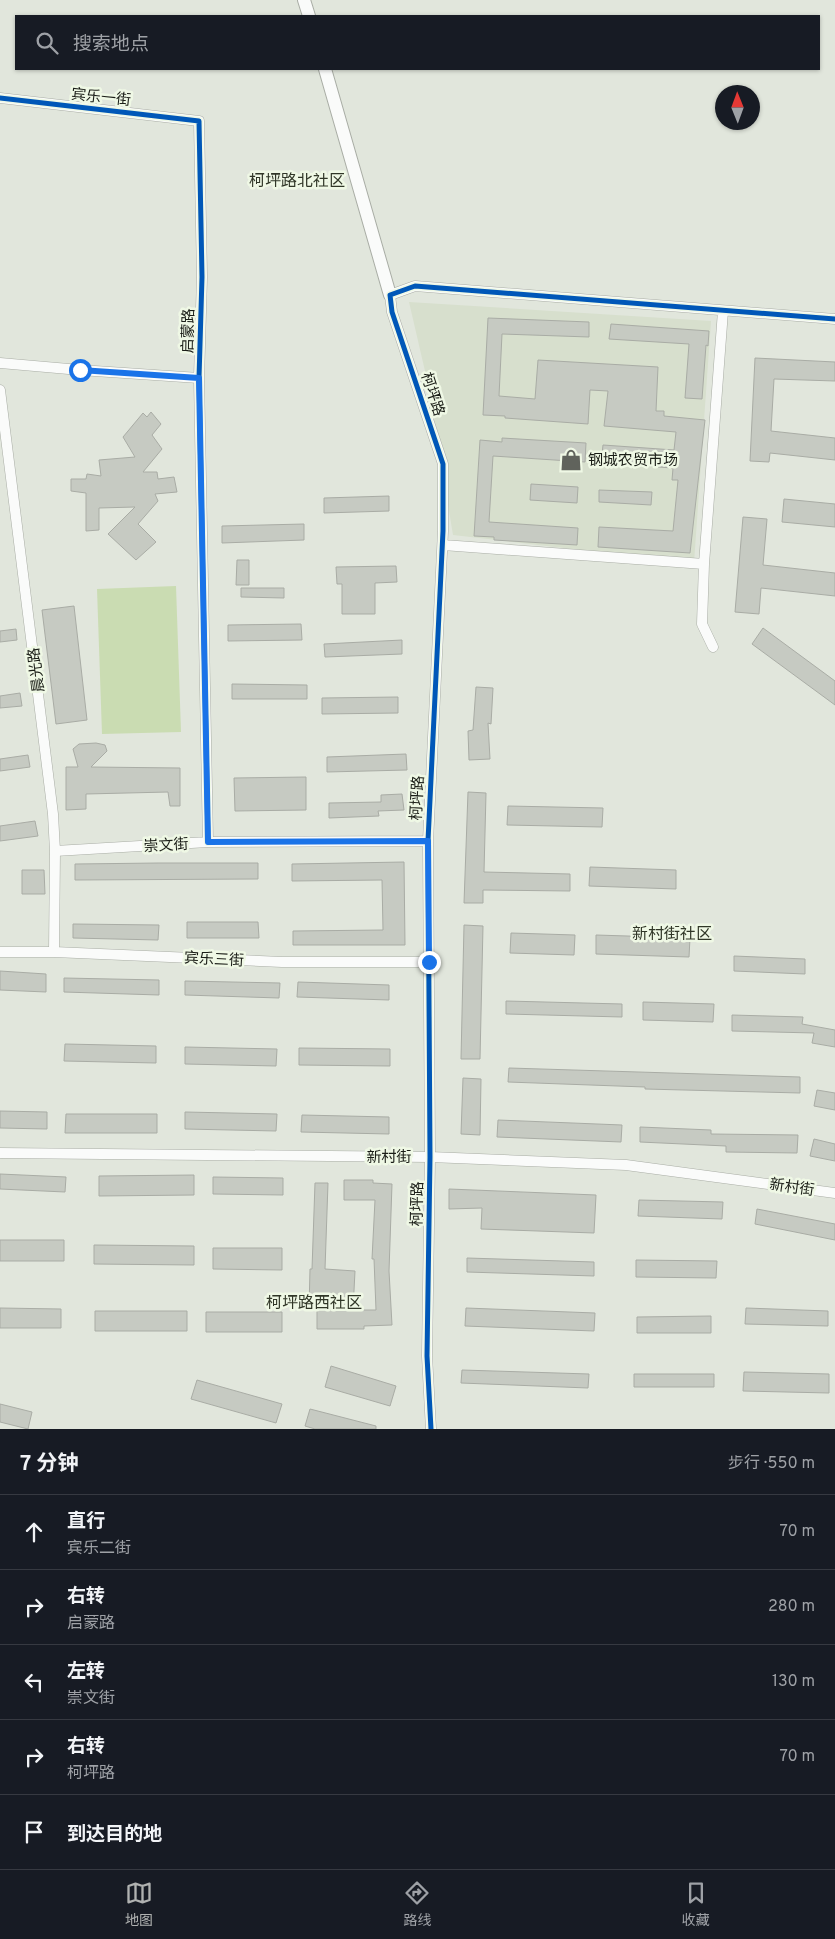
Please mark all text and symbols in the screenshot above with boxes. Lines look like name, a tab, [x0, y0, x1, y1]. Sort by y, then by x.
search box	[15, 15, 820, 70]
icon: search	[33, 29, 61, 57]
text: 搜索地点	[73, 33, 149, 57]
north arrow	[715, 85, 760, 130]
street label: 宾乐一街	[70, 86, 132, 111]
district label: 柯坪路北社区	[249, 172, 345, 192]
street label: 启蒙路	[179, 308, 199, 354]
route start	[69, 359, 92, 382]
street label: 柯坪路	[416, 370, 448, 419]
shop icon: 钢城农贸市场	[558, 447, 584, 473]
place label: 钢城农贸市场	[588, 452, 678, 471]
street label: 晨光路	[25, 646, 50, 693]
street label: 柯坪路	[408, 775, 429, 821]
street label: 崇文街	[143, 836, 189, 857]
district label: 新村街社区	[632, 925, 712, 945]
street label: 宾乐三街	[183, 949, 244, 972]
route end	[418, 951, 441, 974]
street label: 新村街	[366, 1148, 412, 1168]
street label: 新村街	[768, 1175, 816, 1201]
street label: 柯坪路	[409, 1181, 428, 1227]
district label: 柯坪路西社区	[266, 1294, 362, 1314]
text: 7 分钟	[20, 1451, 79, 1478]
text: 步行 · 550 m	[728, 1454, 815, 1474]
text: 直行	[67, 1510, 105, 1534]
icon: ahead	[20, 1518, 48, 1546]
text: 70 m	[780, 1522, 815, 1542]
text: 宾乐二街	[67, 1539, 131, 1559]
text: 右转	[67, 1585, 105, 1609]
icon: right	[20, 1593, 48, 1621]
text: 280 m	[768, 1597, 815, 1617]
text: 启蒙路	[67, 1614, 115, 1634]
text: 左转	[67, 1660, 105, 1684]
icon: left	[20, 1668, 48, 1696]
text: 130 m	[772, 1672, 815, 1692]
text: 崇文街	[67, 1689, 115, 1709]
text: 右转	[67, 1735, 105, 1759]
icon: right	[20, 1743, 48, 1771]
text: 70 m	[780, 1747, 815, 1767]
text: 柯坪路	[67, 1764, 115, 1784]
icon: arrive	[20, 1818, 48, 1846]
text: 到达目的地	[67, 1823, 162, 1847]
tab: 地图	[125, 1879, 153, 1930]
tab: 路线	[403, 1879, 431, 1930]
tab: 收藏	[682, 1879, 710, 1930]

